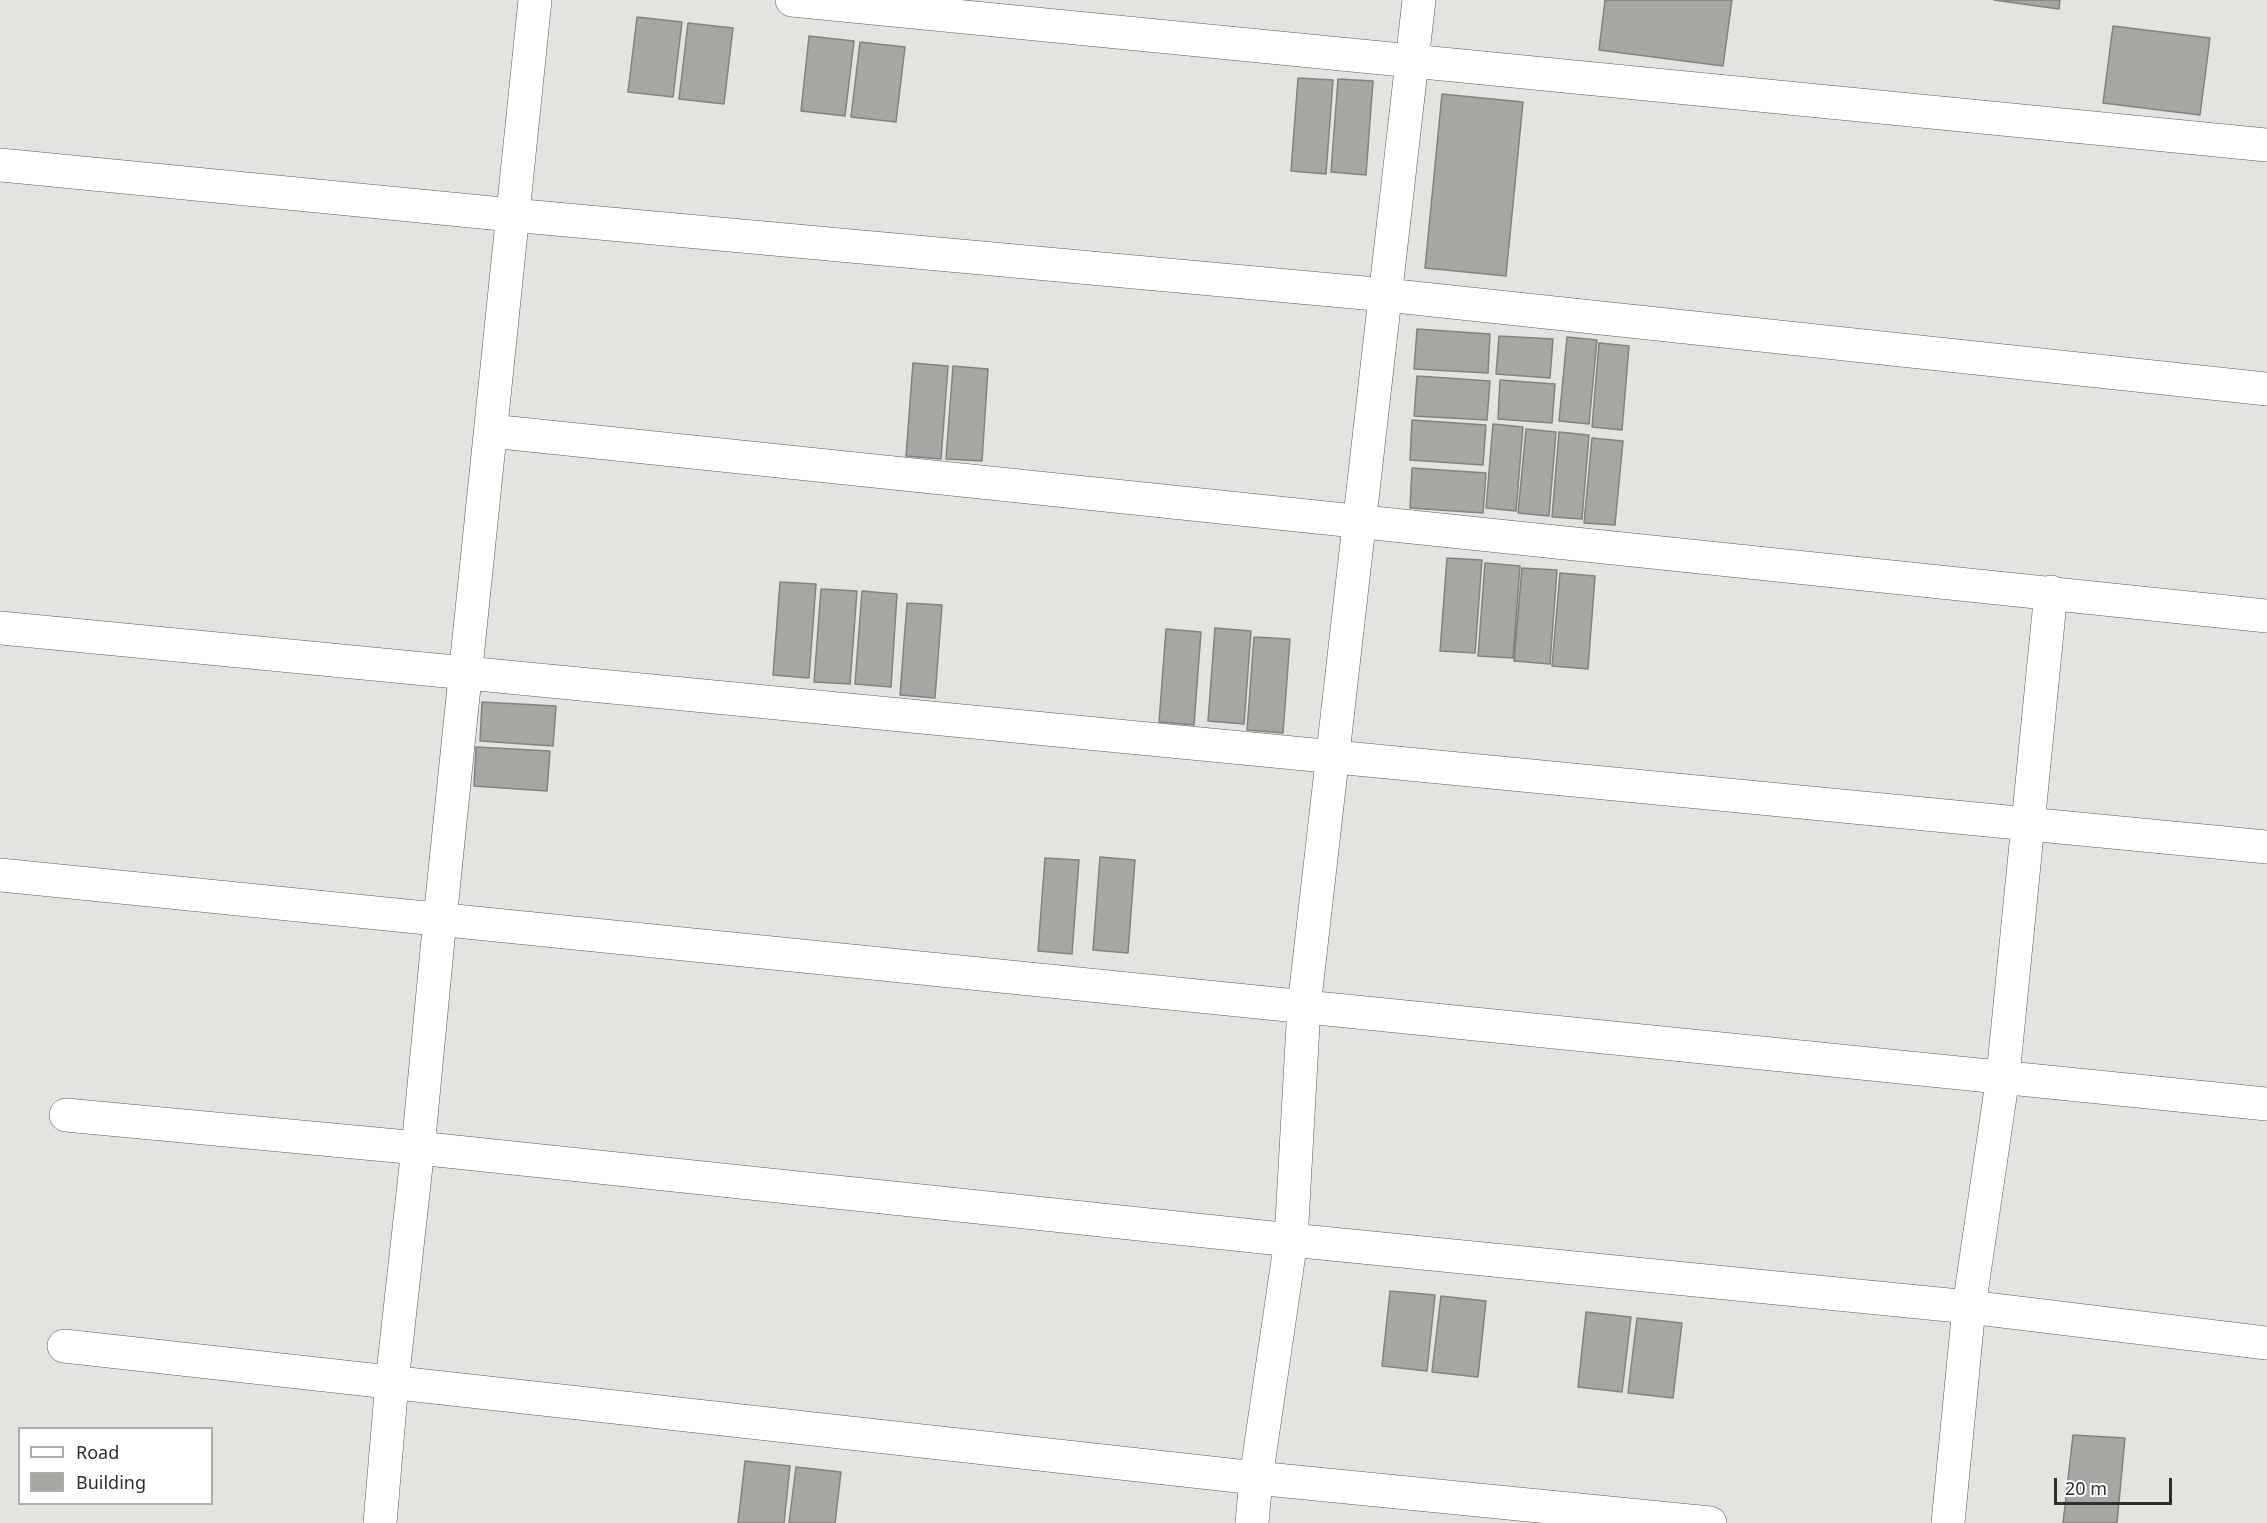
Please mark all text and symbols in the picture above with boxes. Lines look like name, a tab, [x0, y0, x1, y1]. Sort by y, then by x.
legend	[18, 1427, 213, 1505]
text: Road	[76, 1440, 119, 1464]
scale bar	[2057, 1466, 2176, 1504]
text: Building	[76, 1470, 146, 1494]
text: 20 m	[2065, 1476, 2107, 1500]

